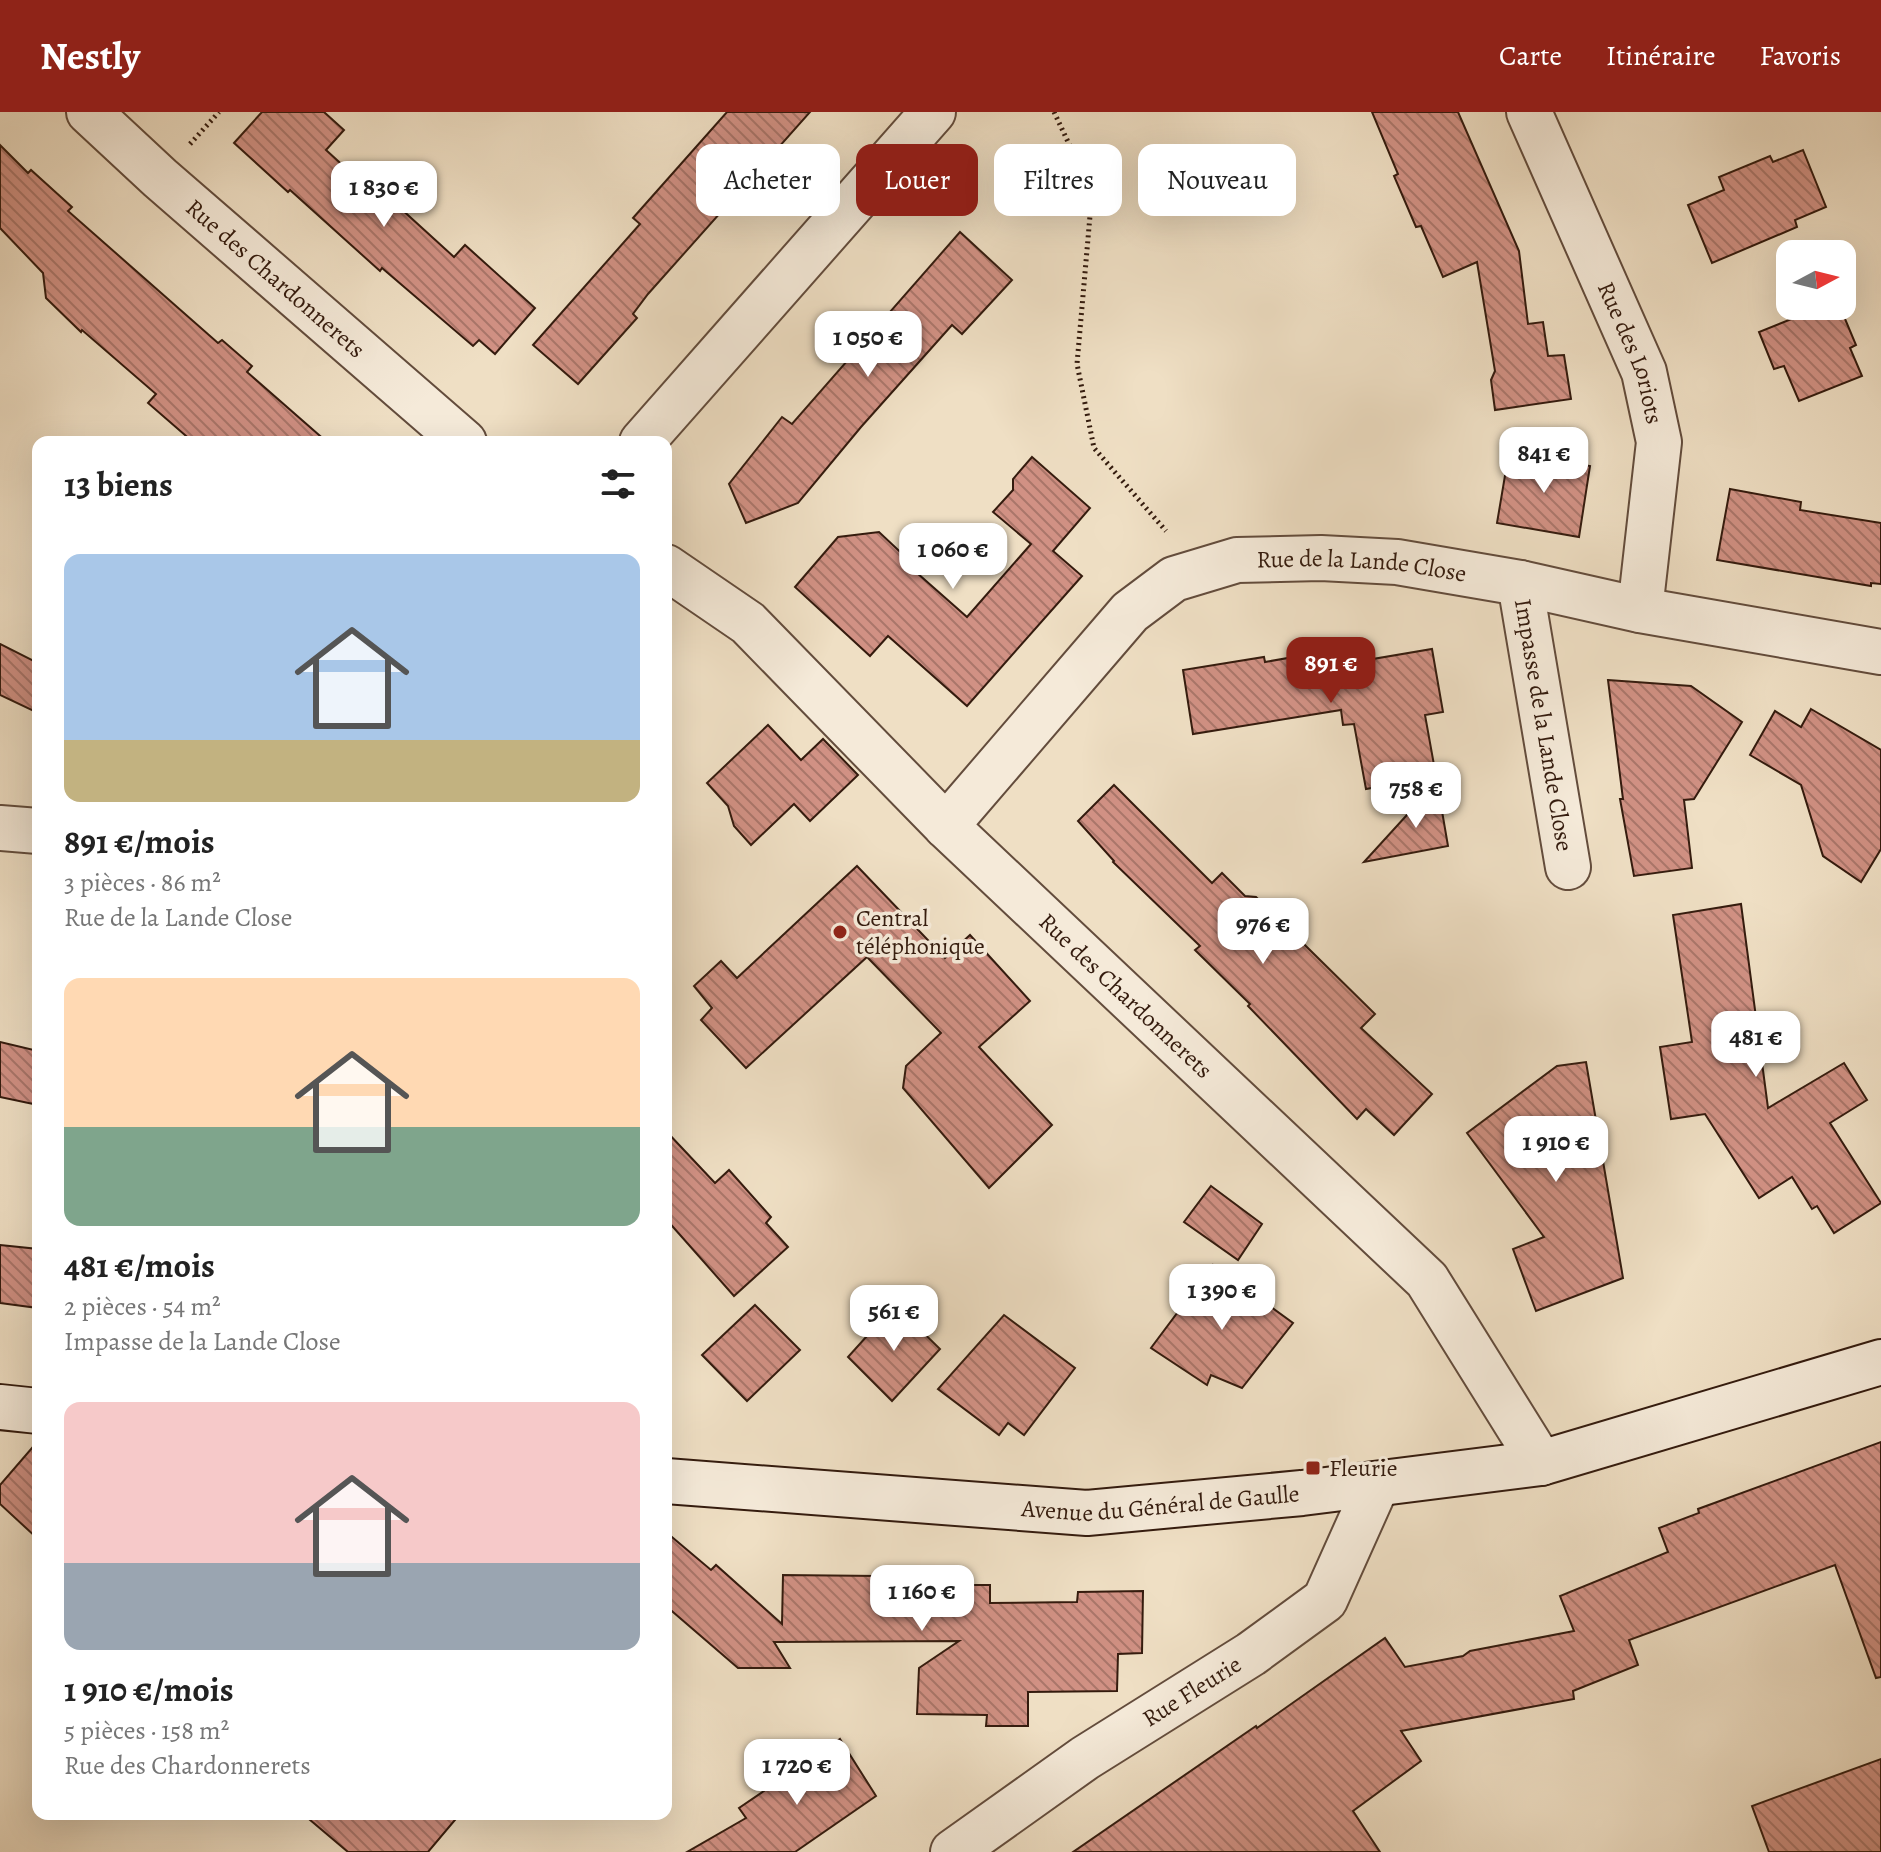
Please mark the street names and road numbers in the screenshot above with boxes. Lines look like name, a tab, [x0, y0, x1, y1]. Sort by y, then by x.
street label: Rue des Chardonnerets	[179, 192, 372, 365]
street label: Rue des Loriots	[1590, 276, 1671, 427]
street label: Rue de la Lande Close	[1256, 542, 1469, 590]
street label: Impasse de la Lande Close	[1507, 596, 1581, 854]
street label: Rue des Chardonnerets	[1032, 906, 1220, 1085]
street label: Avenue du Général de Gaulle	[1019, 1477, 1301, 1529]
street label: Rue Fleurie	[1136, 1648, 1247, 1734]

